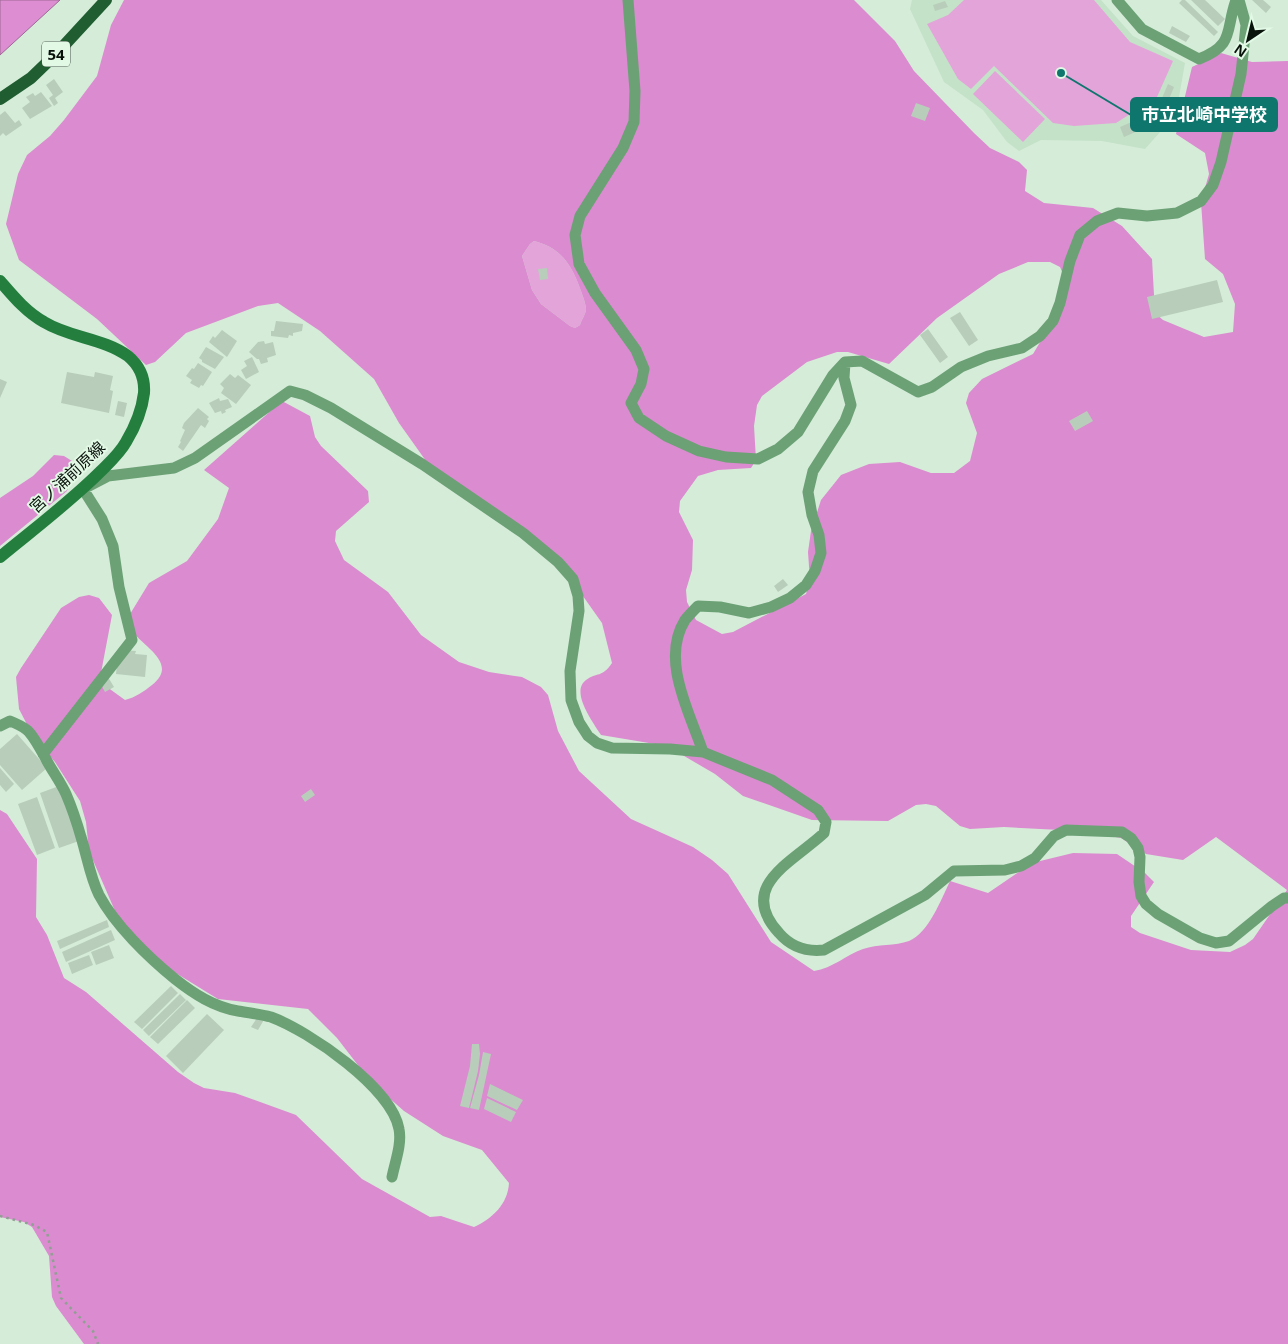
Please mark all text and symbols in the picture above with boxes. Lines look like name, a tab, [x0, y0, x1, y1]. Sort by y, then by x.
north arrow	[1223, 15, 1273, 65]
text: N	[1230, 40, 1250, 62]
road number: 54	[42, 42, 70, 66]
callout: 市立北崎中学校	[1131, 98, 1277, 131]
text: 市立北崎中学校	[1141, 102, 1267, 126]
street label: 宮ノ浦前原線	[24, 436, 110, 518]

